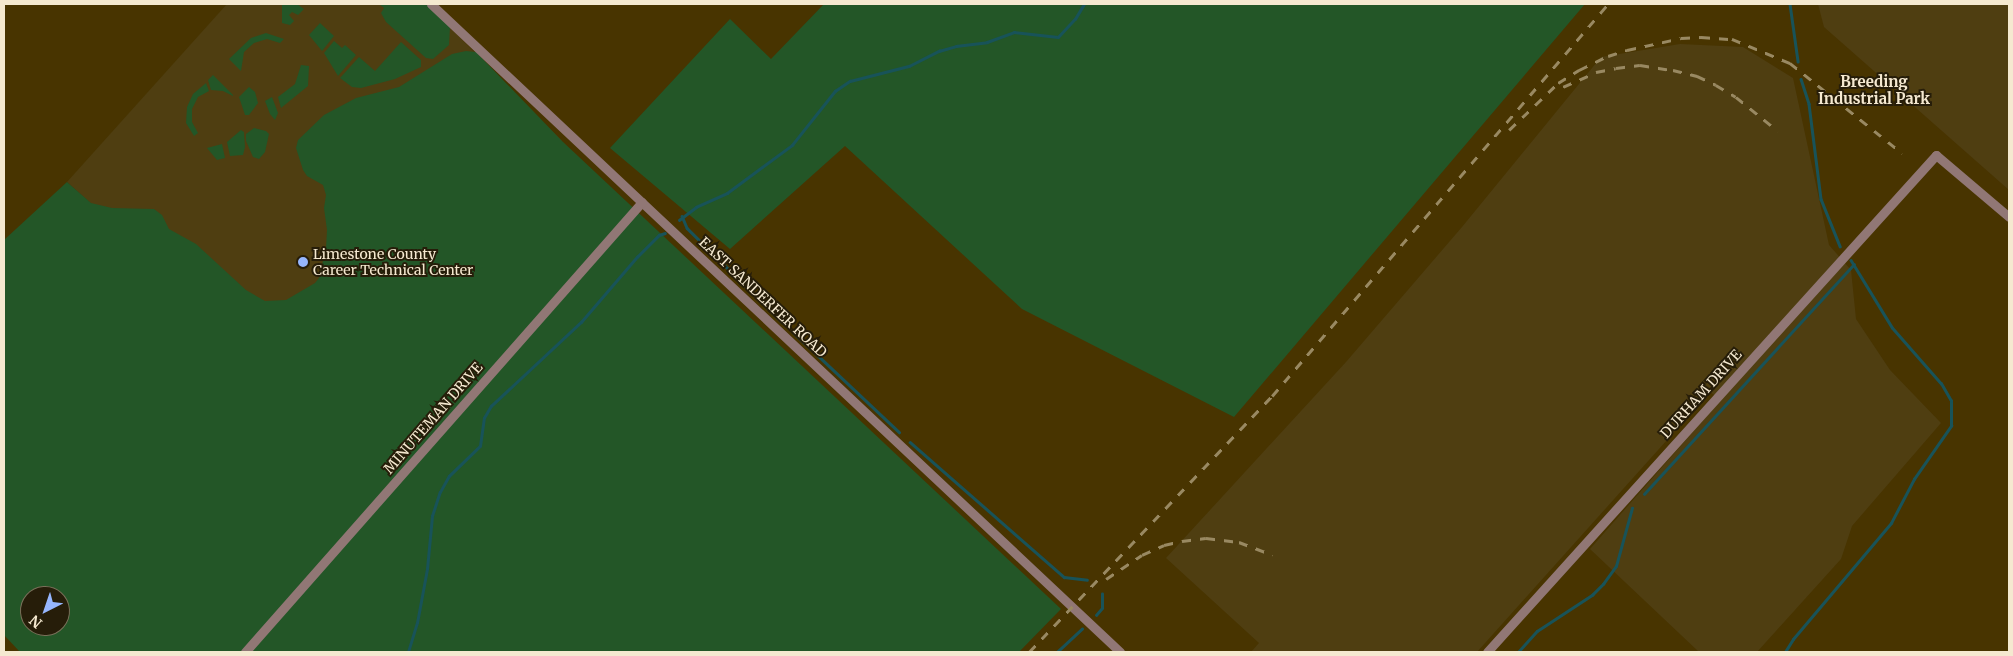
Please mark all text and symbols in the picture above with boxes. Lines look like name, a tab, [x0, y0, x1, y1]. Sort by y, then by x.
district label: Breeding Industrial Park	[1818, 72, 1930, 107]
street label: EAST SANDERFER ROAD	[696, 233, 830, 361]
place label: Limestone County Career Technical Center	[313, 246, 473, 278]
marker: Limestone County Career Technical Center	[297, 256, 309, 268]
street label: DURHAM DRIVE	[1657, 346, 1745, 442]
street label: MINUTEMAN DRIVE	[380, 359, 486, 477]
north arrow	[20, 586, 70, 636]
text: N	[26, 611, 46, 632]

